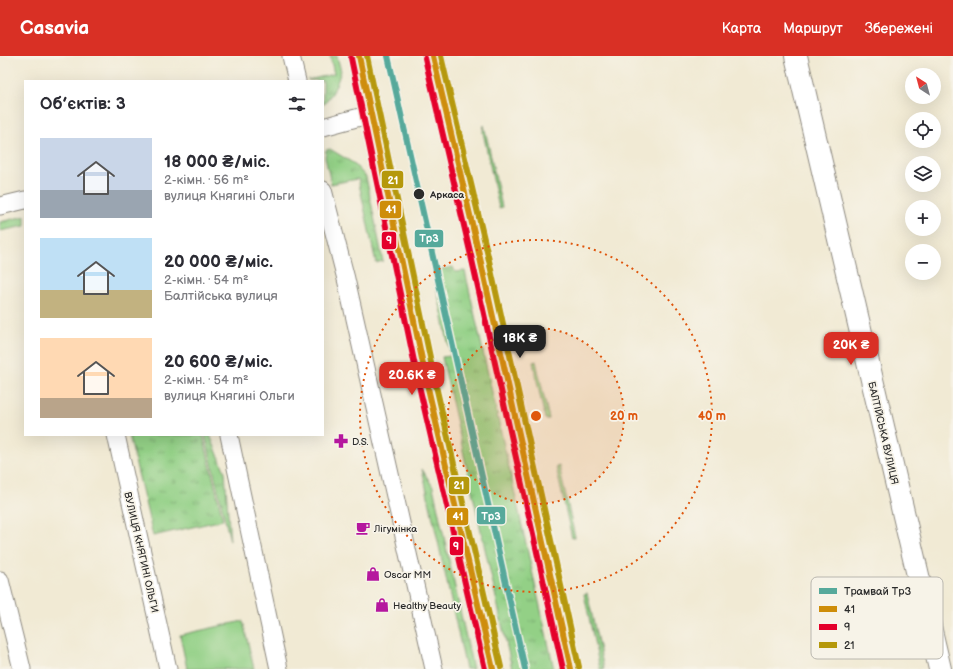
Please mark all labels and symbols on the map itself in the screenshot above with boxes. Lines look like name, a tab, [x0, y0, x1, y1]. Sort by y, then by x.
north arrow	[905, 68, 941, 104]
line badge: 21	[381, 170, 404, 189]
text: 21	[388, 174, 399, 187]
marker: Аркаса	[412, 187, 426, 201]
place label: Аркаса	[429, 189, 464, 201]
line badge: 41	[379, 200, 402, 219]
text: 41	[386, 203, 396, 216]
line badge: Тр3	[414, 229, 444, 248]
line badge: 9	[381, 231, 397, 250]
text: Тр3	[419, 232, 439, 245]
text: 9	[386, 234, 392, 247]
pin: 18K ₴	[492, 325, 548, 359]
pin: 20K ₴	[823, 332, 879, 366]
pin: 20.6K ₴	[375, 362, 449, 396]
street label: БАЛТІЙСЬКА ВУЛИЦЯ	[865, 381, 901, 486]
centre of rings	[529, 409, 543, 423]
text: 20 m	[610, 409, 638, 424]
text: 40 m	[698, 409, 726, 424]
pharmacy icon: D.S.	[333, 433, 349, 449]
place label: D.S.	[352, 436, 369, 448]
line badge: 21	[448, 476, 470, 495]
text: 21	[454, 479, 465, 492]
street label: ВУЛИЦЯ КНЯГИНІ ОЛЬГИ	[121, 491, 161, 614]
line badge: Тр3	[476, 506, 506, 525]
line badge: 41	[446, 507, 469, 526]
text: 41	[453, 510, 463, 523]
text: Тр3	[481, 510, 501, 523]
cafe icon: Лігумінка	[355, 520, 371, 536]
place label: Лігумінка	[373, 523, 417, 535]
line badge: 9	[449, 536, 464, 556]
text: 9	[453, 540, 459, 553]
shop icon: Oscar MM	[365, 566, 381, 582]
place label: Oscar MM	[384, 569, 431, 581]
legend	[811, 577, 943, 659]
text: Трамвай Тр3	[844, 585, 911, 598]
shop icon: Healthy Beauty	[374, 597, 390, 613]
place label: Healthy Beauty	[393, 600, 461, 612]
text: 41	[844, 603, 855, 616]
text: 9	[844, 621, 850, 634]
text: 21	[844, 639, 855, 652]

